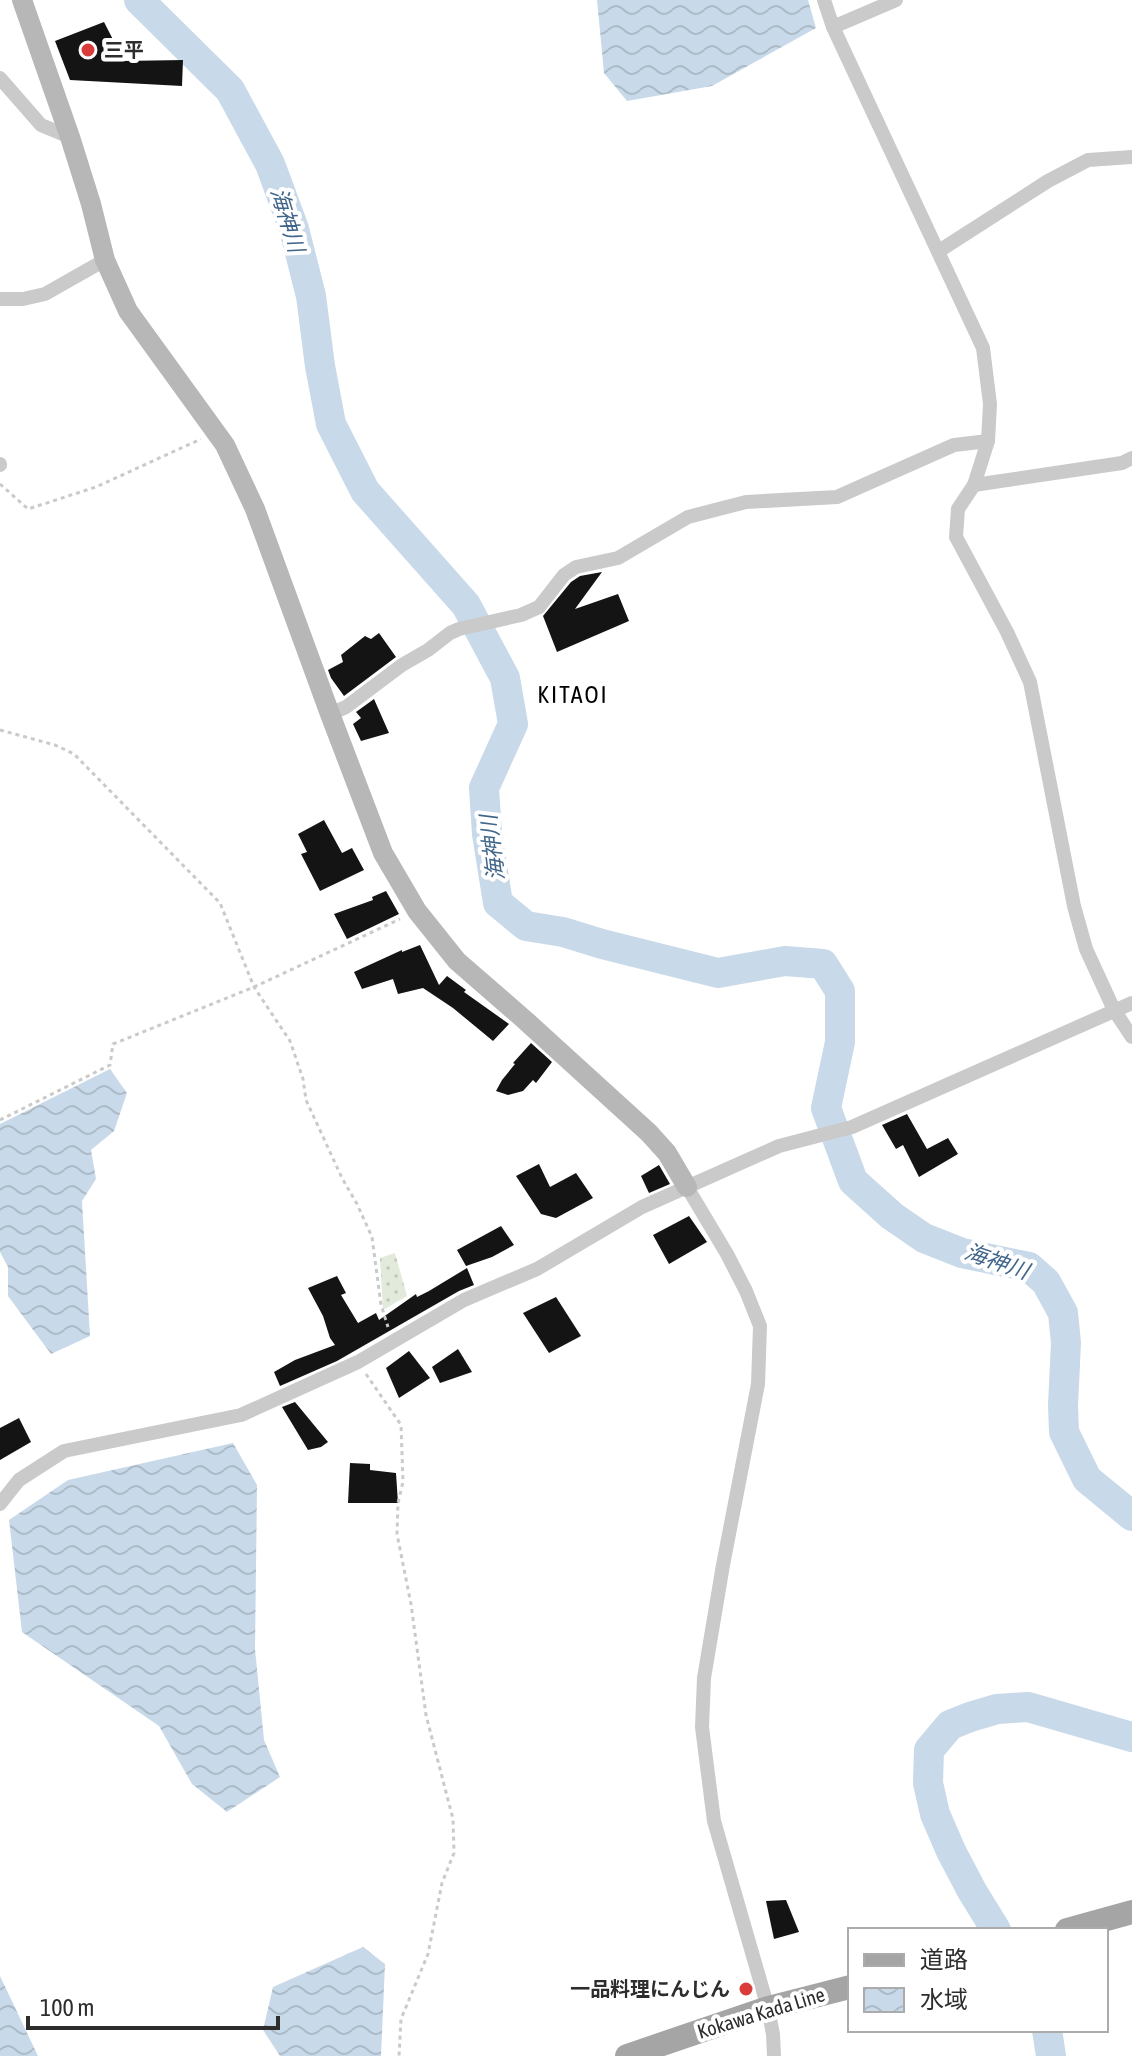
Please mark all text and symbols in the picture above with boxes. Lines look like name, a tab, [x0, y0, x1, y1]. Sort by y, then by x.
place label: 三平	[104, 38, 144, 61]
marker: 三平	[79, 41, 97, 59]
water label: 海神川	[266, 185, 311, 257]
district label: KITAOI	[537, 681, 609, 708]
water label: 海神川	[475, 812, 509, 882]
water label: 海神川	[962, 1238, 1034, 1285]
legend	[848, 1928, 1108, 2032]
text: 道路	[920, 1946, 968, 1973]
place label: 一品料理にんじん	[570, 1977, 730, 2000]
scale bar	[28, 1980, 278, 2030]
marker: 一品料理にんじん	[737, 1980, 755, 1998]
street label: Kokawa Kada Line	[694, 1982, 827, 2043]
text: 水域	[920, 1986, 968, 2013]
text: 100 m	[40, 1994, 94, 2021]

